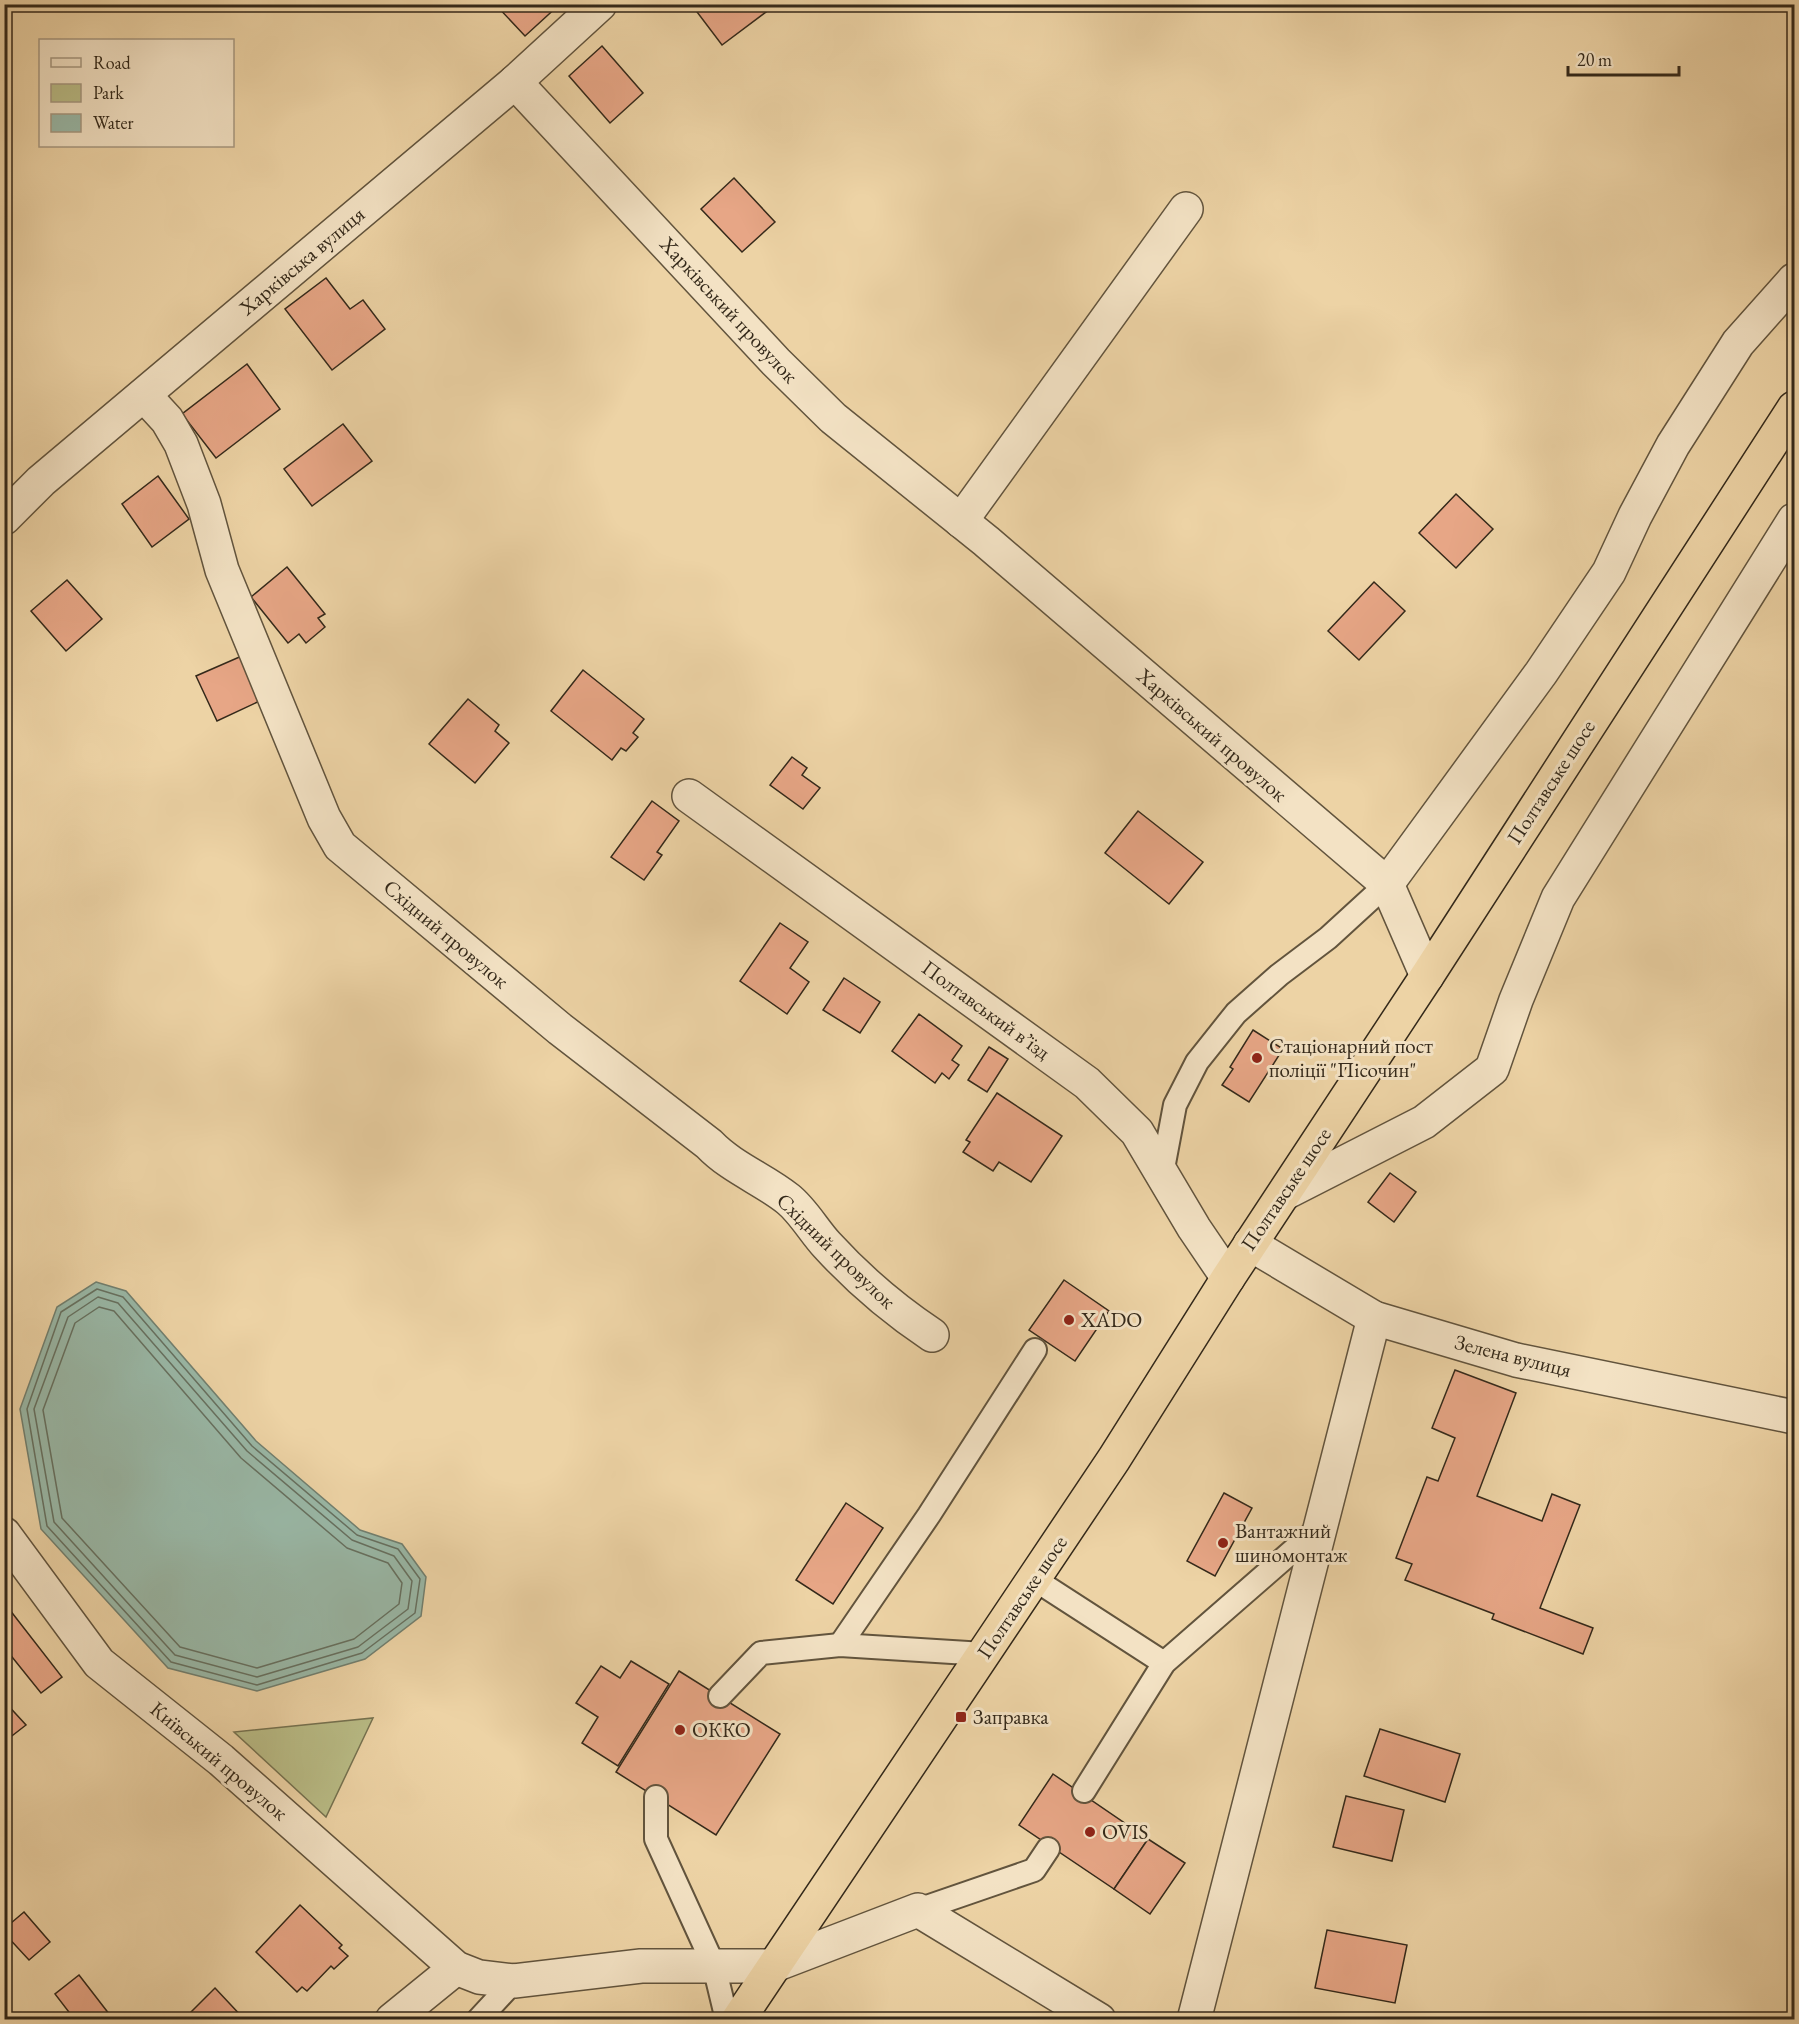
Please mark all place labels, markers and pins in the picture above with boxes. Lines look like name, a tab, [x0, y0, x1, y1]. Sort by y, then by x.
place label: Стаціонарний пост поліції "Пісочин"	[1269, 1032, 1433, 1083]
marker: Стаціонарний пост поліції "Пісочин"	[1250, 1051, 1264, 1065]
place label: XADO	[1080, 1306, 1142, 1333]
marker: XADO	[1062, 1313, 1076, 1327]
place label: Вантажний шиномонтаж	[1235, 1517, 1348, 1568]
marker: Вантажний шиномонтаж	[1216, 1536, 1230, 1550]
place label: Заправка	[973, 1703, 1049, 1730]
marker: Заправка	[954, 1710, 968, 1724]
place label: ОККО	[692, 1716, 751, 1743]
marker: ОККО	[673, 1723, 687, 1737]
place label: OVIS	[1102, 1818, 1148, 1845]
marker: OVIS	[1083, 1825, 1097, 1839]

